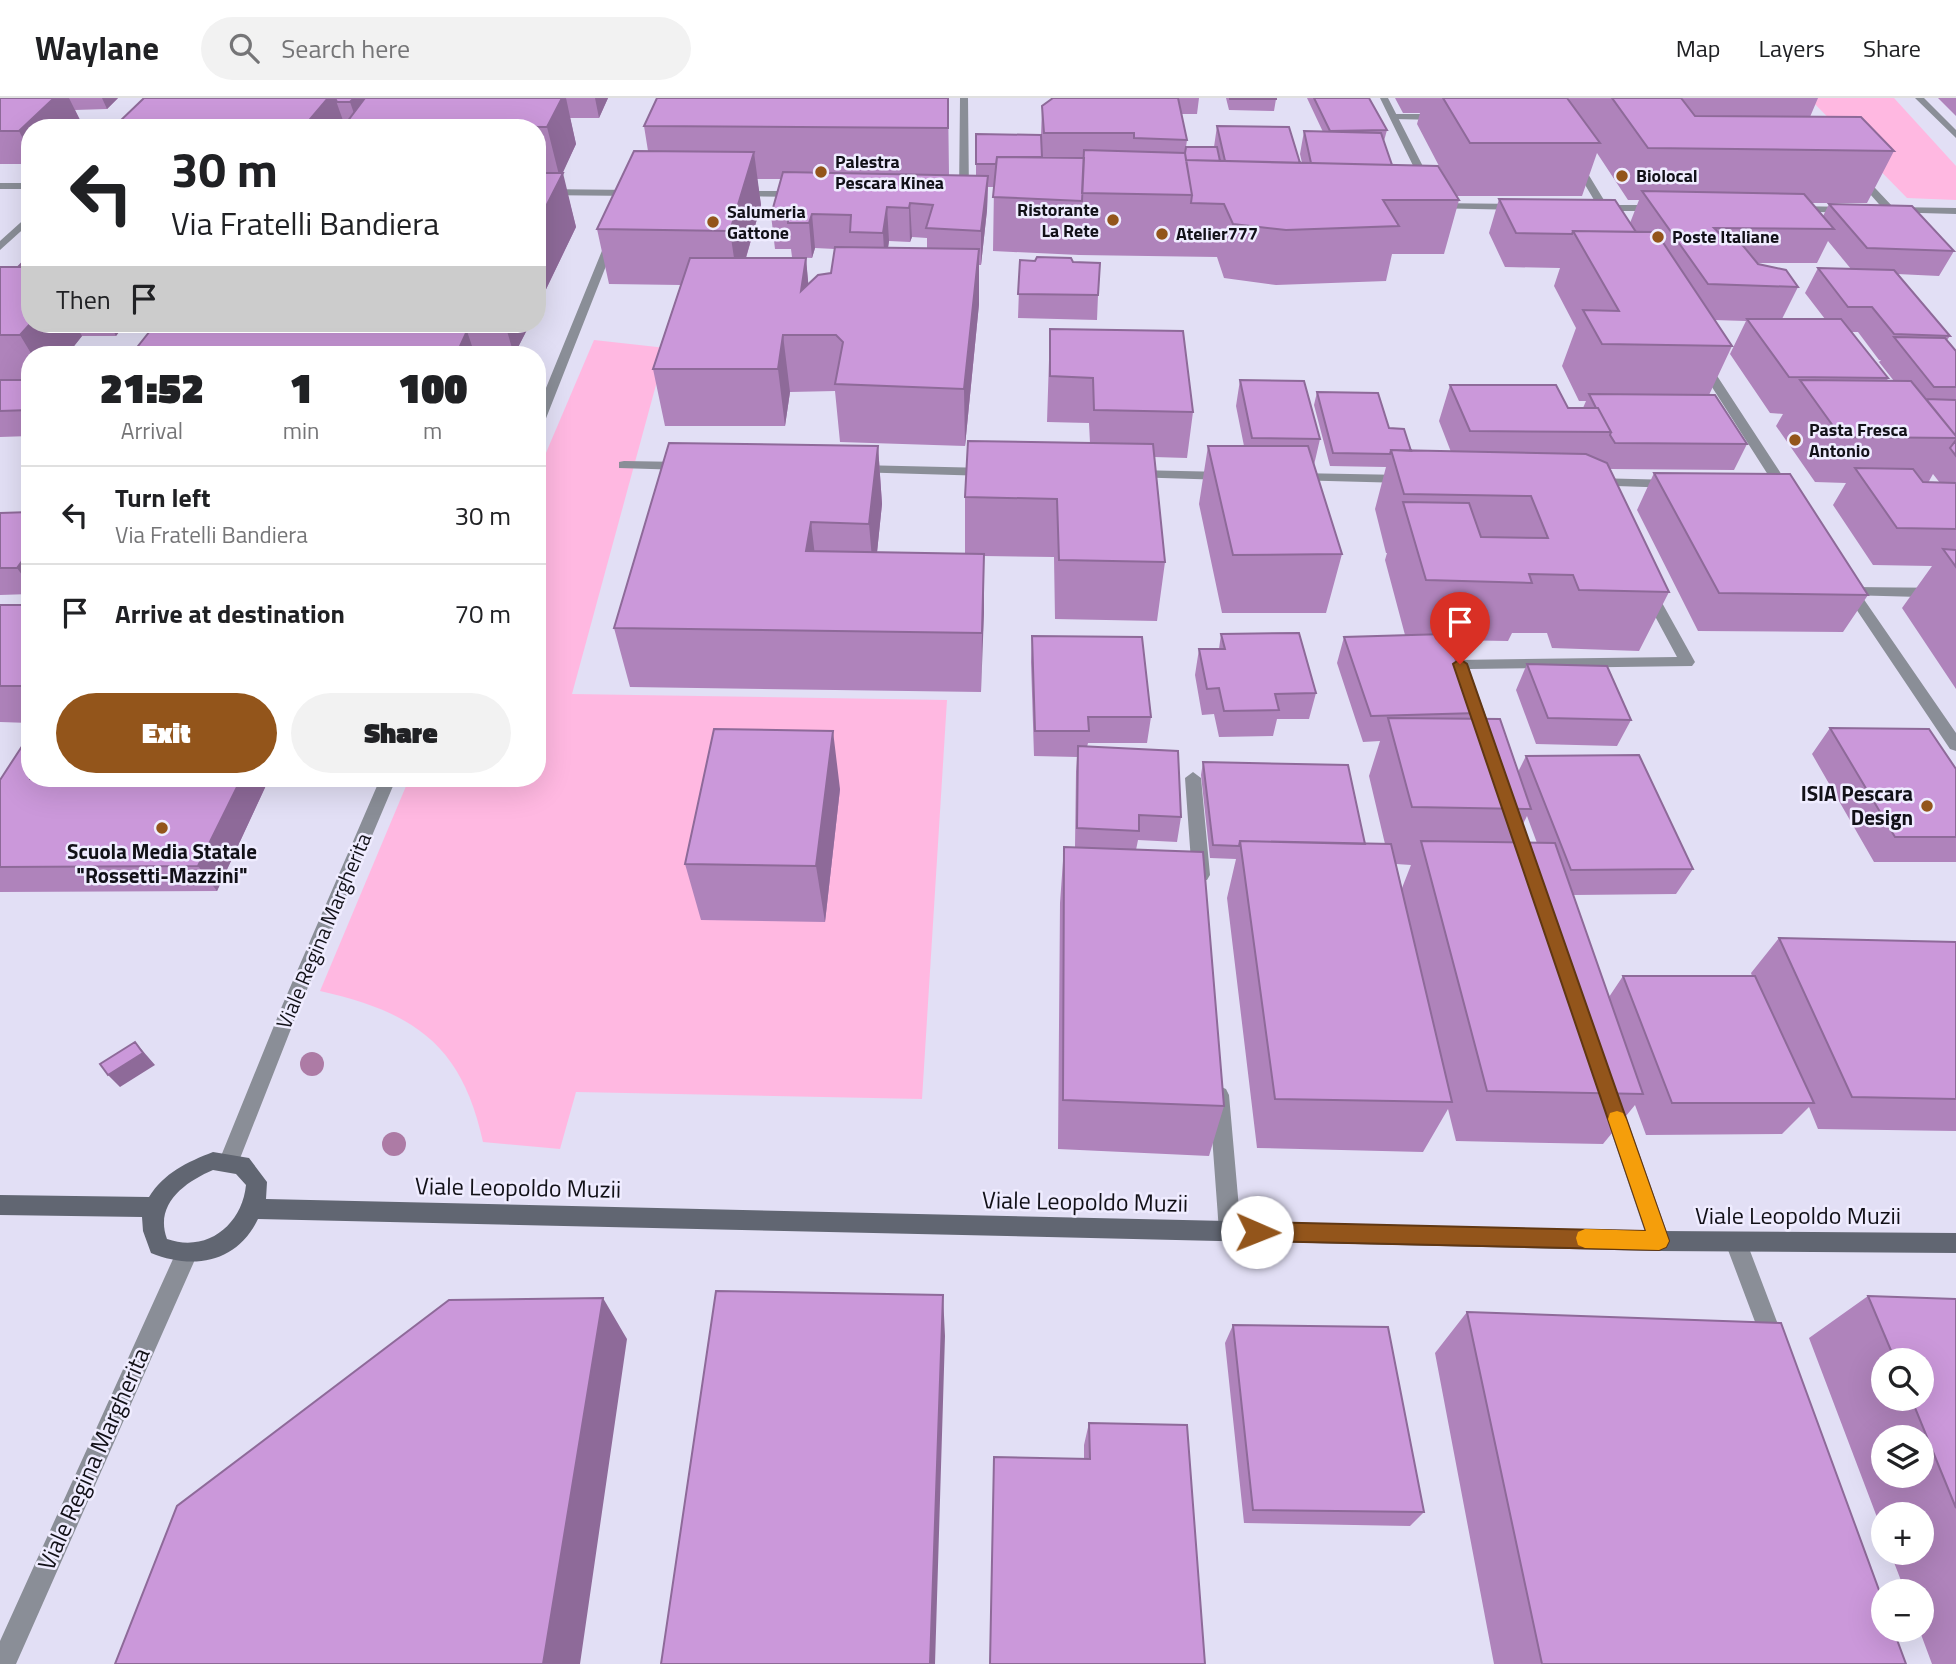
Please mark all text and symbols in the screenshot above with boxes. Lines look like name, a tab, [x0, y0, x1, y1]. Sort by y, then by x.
search box	[201, 17, 691, 80]
text: Waylane	[35, 23, 159, 73]
icon: search	[225, 29, 263, 67]
text: Search here	[281, 29, 410, 68]
text: Map	[1676, 30, 1721, 66]
text: Layers	[1759, 30, 1825, 66]
text: Share	[1863, 30, 1921, 66]
text: 30 m	[171, 131, 278, 206]
icon: left	[56, 147, 147, 238]
place label: Palestra Pescara Kinea	[835, 148, 944, 196]
place label: Biolocal	[1636, 162, 1698, 189]
marker: Palestra Pescara Kinea	[813, 164, 829, 180]
marker: Biolocal	[1614, 168, 1630, 184]
place label: Ristorante La Rete	[1017, 196, 1099, 244]
place label: Salumeria Gattone	[727, 198, 806, 246]
text: Via Fratelli Bandiera	[171, 199, 439, 247]
marker: Ristorante La Rete	[1105, 212, 1121, 228]
marker: Salumeria Gattone	[705, 214, 721, 230]
place label: Atelier777	[1176, 220, 1258, 247]
place label: Poste Italiane	[1672, 223, 1779, 250]
marker: Atelier777	[1154, 226, 1170, 242]
marker: Poste Italiane	[1650, 229, 1666, 245]
text: Then	[56, 280, 111, 319]
icon: arrive	[125, 280, 163, 318]
text: 21:52	[100, 355, 204, 419]
text: 1	[290, 355, 313, 419]
text: 100	[398, 355, 467, 419]
text: Arrival	[121, 413, 183, 448]
text: min	[283, 413, 319, 448]
text: m	[423, 413, 442, 448]
place label: Pasta Fresca Antonio	[1809, 416, 1908, 464]
marker: Pasta Fresca Antonio	[1787, 432, 1803, 448]
text: Turn left	[115, 478, 210, 517]
icon: left	[56, 496, 94, 534]
text: 30 m	[454, 496, 511, 535]
text: Via Fratelli Bandiera	[115, 517, 308, 552]
pin	[1430, 592, 1490, 664]
icon: arrive	[56, 594, 94, 632]
text: Arrive at destination	[115, 594, 345, 633]
text: 70 m	[454, 594, 511, 633]
icon: arrive	[1441, 603, 1479, 641]
button: Exit	[56, 693, 277, 773]
button: Share	[291, 693, 511, 773]
place label: ISIA Pescara Design	[1801, 777, 1913, 833]
marker: ISIA Pescara Design	[1919, 798, 1935, 814]
marker: Scuola Media Statale "Rossetti-Mazzini"	[154, 820, 170, 836]
street label: Viale Regina Margherita	[267, 827, 379, 1034]
place label: Scuola Media Statale "Rossetti-Mazzini"	[67, 835, 257, 891]
street label: Viale Leopoldo Muzii	[415, 1167, 621, 1207]
street label: Viale Leopoldo Muzii	[982, 1181, 1188, 1221]
position arrow	[1220, 1195, 1294, 1269]
street label: Viale Leopoldo Muzii	[1695, 1197, 1901, 1233]
street label: Viale Regina Margherita	[28, 1341, 158, 1576]
map controls	[1871, 1348, 1934, 1642]
button: search	[1871, 1348, 1934, 1411]
button: layers	[1871, 1425, 1934, 1488]
button: +	[1871, 1502, 1934, 1565]
button: −	[1871, 1579, 1934, 1642]

